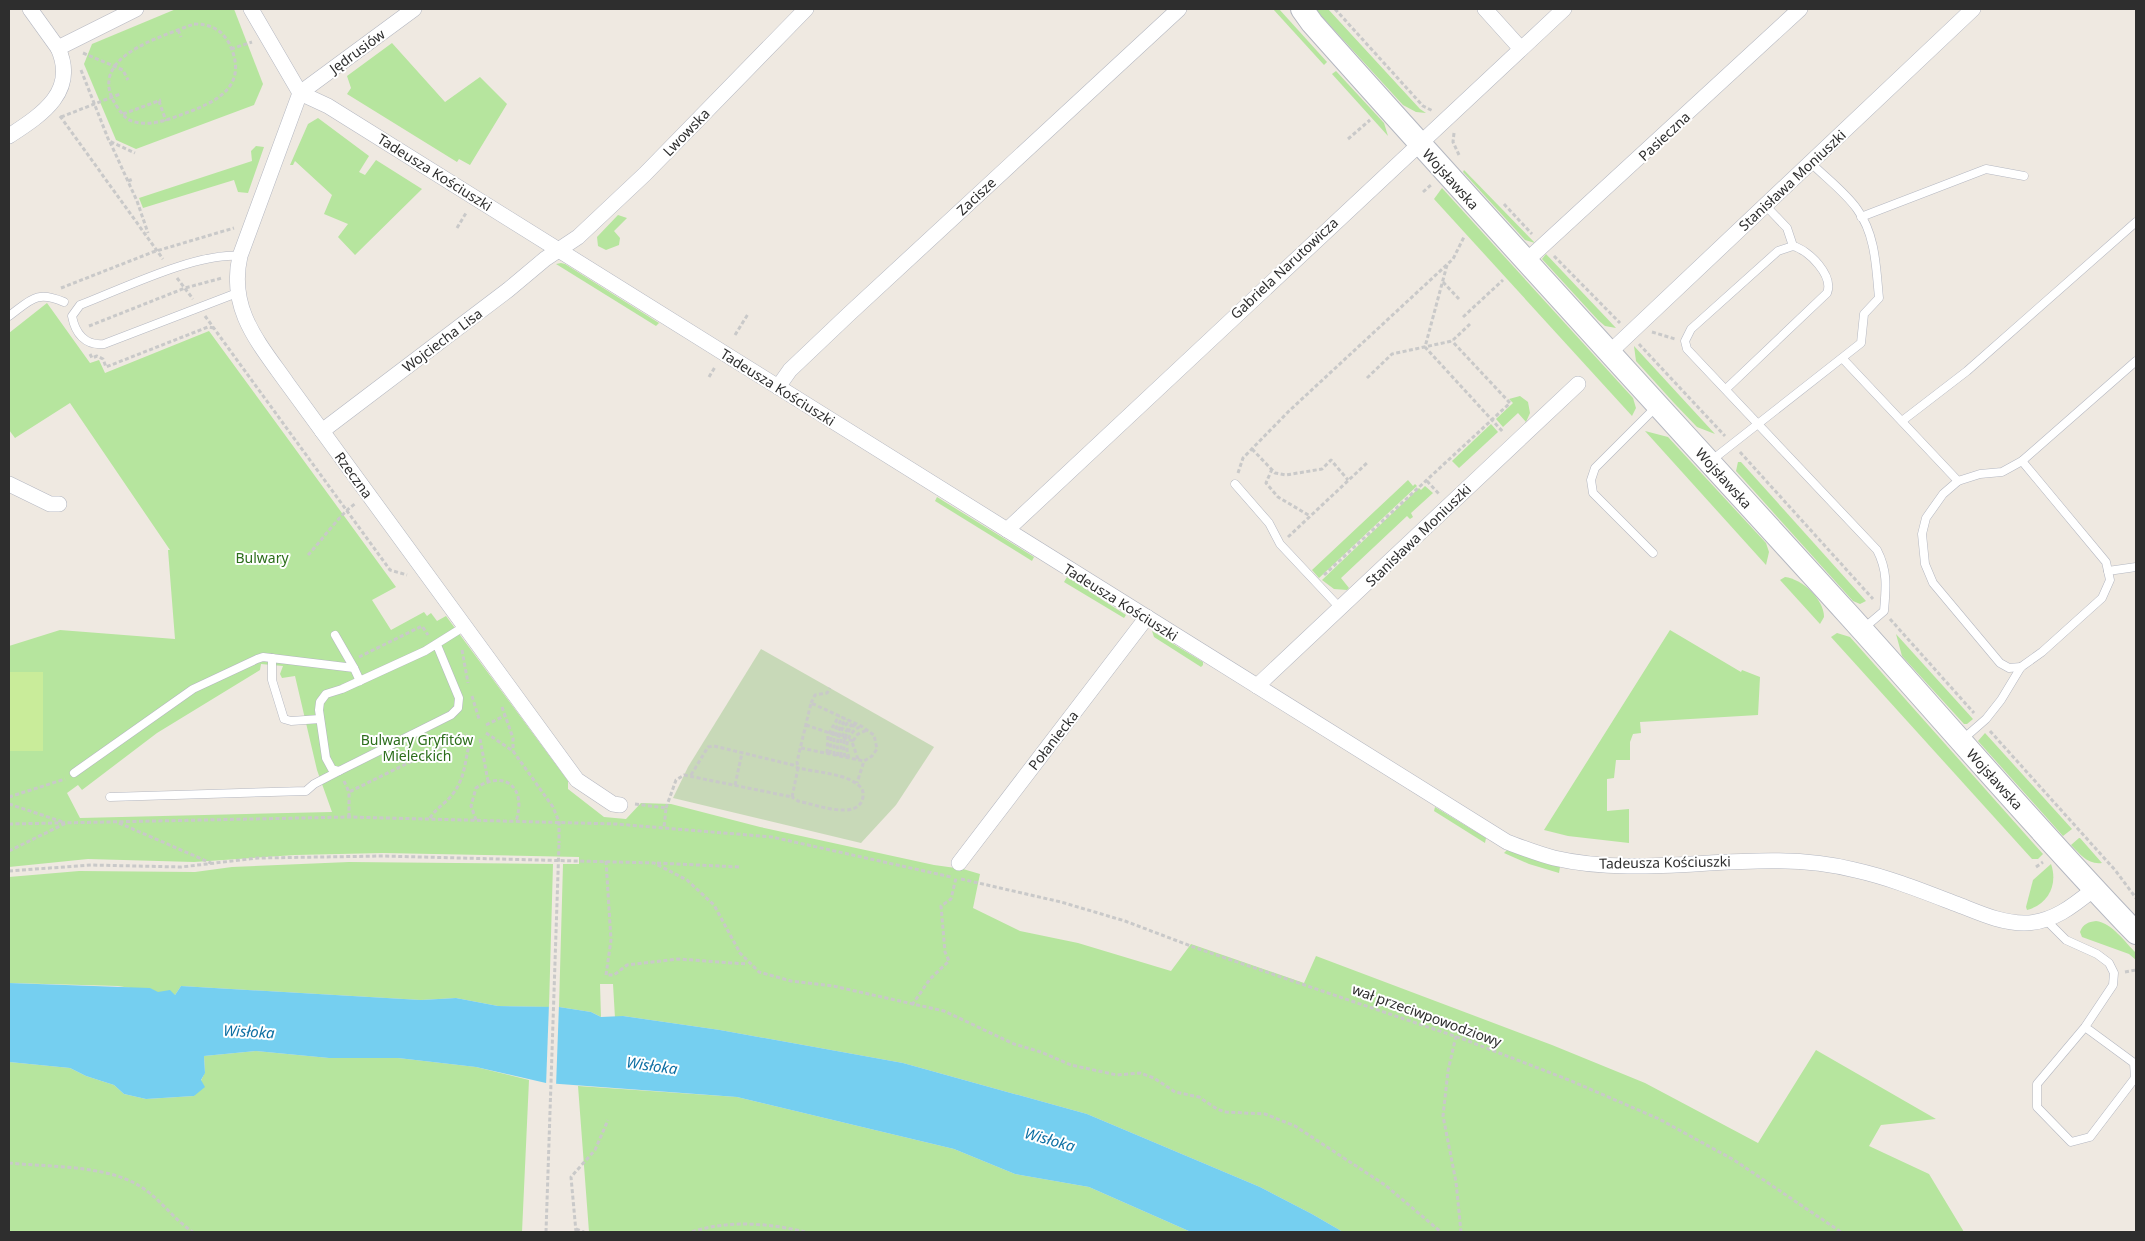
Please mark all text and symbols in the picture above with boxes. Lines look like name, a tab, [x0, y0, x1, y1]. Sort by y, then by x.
street label: Jędrusiów	[324, 24, 389, 79]
street label: Lwowska	[658, 104, 714, 160]
street label: Pasieczna	[1634, 107, 1694, 165]
street label: Stanisława Moniuszki	[1734, 125, 1850, 235]
street label: Tadeusza Kościuszki	[374, 129, 496, 215]
street label: Wojsławska	[1418, 144, 1484, 214]
street label: Zacisze	[952, 173, 1000, 219]
street label: Gabriela Narutowicza	[1226, 213, 1342, 323]
street label: Wojciecha Lisa	[398, 304, 486, 376]
street label: Tadeusza Kościuszki	[717, 344, 839, 430]
street label: Wojsławska	[1691, 443, 1757, 513]
street label: Rzeczna	[331, 448, 377, 502]
street label: Stanisława Moniuszki	[1361, 480, 1475, 590]
park label: Bulwary	[235, 548, 289, 567]
street label: Tadeusza Kościuszki	[1060, 559, 1182, 645]
street label: Połaniecka	[1024, 706, 1082, 774]
park label: Bulwary Gryfitów Mieleckich	[361, 730, 473, 765]
street label: Wojsławska	[1962, 744, 2028, 814]
street label: Tadeusza Kościuszki	[1599, 851, 1731, 873]
street label: wał przeciwpowodziowy	[1350, 979, 1505, 1051]
water label: Wisłoka	[223, 1020, 276, 1042]
water label: Wisłoka	[625, 1052, 679, 1079]
water label: Wisłoka	[1023, 1122, 1078, 1156]

